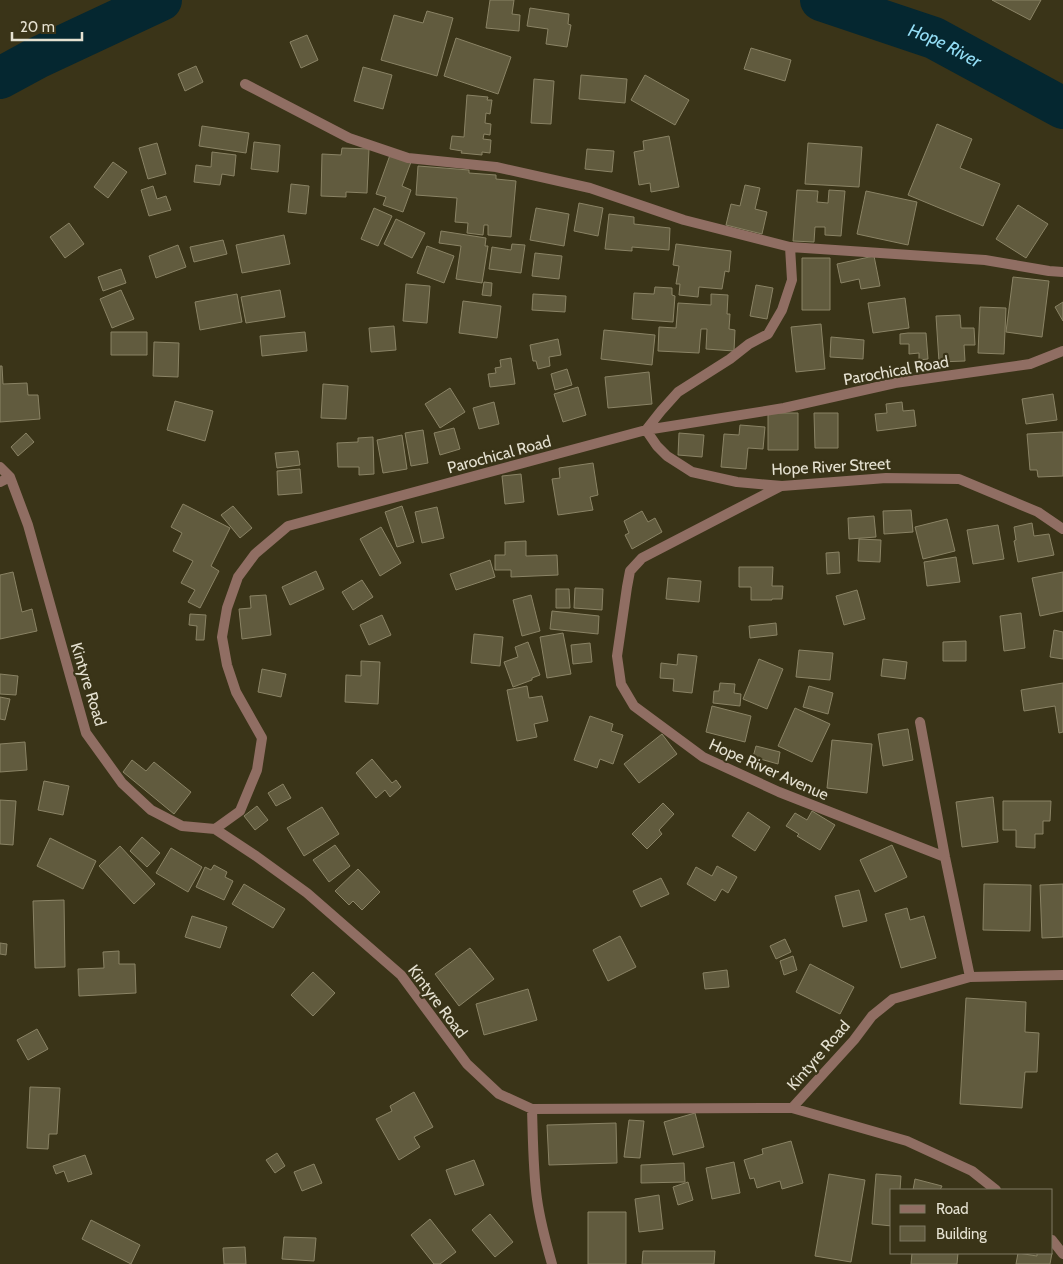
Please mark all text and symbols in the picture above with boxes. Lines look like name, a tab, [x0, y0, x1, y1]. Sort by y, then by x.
scale bar	[12, 10, 82, 42]
text: 20 m	[20, 18, 55, 36]
water label: Hope River	[906, 19, 986, 73]
street label: Parochical Road	[842, 352, 950, 389]
street label: Parochical Road	[445, 432, 553, 477]
street label: Hope River Street	[771, 454, 892, 479]
street label: Kintyre Road	[67, 640, 110, 728]
street label: Hope River Avenue	[706, 735, 832, 804]
street label: Kintyre Road	[404, 961, 471, 1042]
street label: Kintyre Road	[783, 1016, 854, 1094]
legend	[890, 1189, 1053, 1254]
text: Road	[936, 1200, 969, 1218]
text: Building	[936, 1225, 987, 1243]

